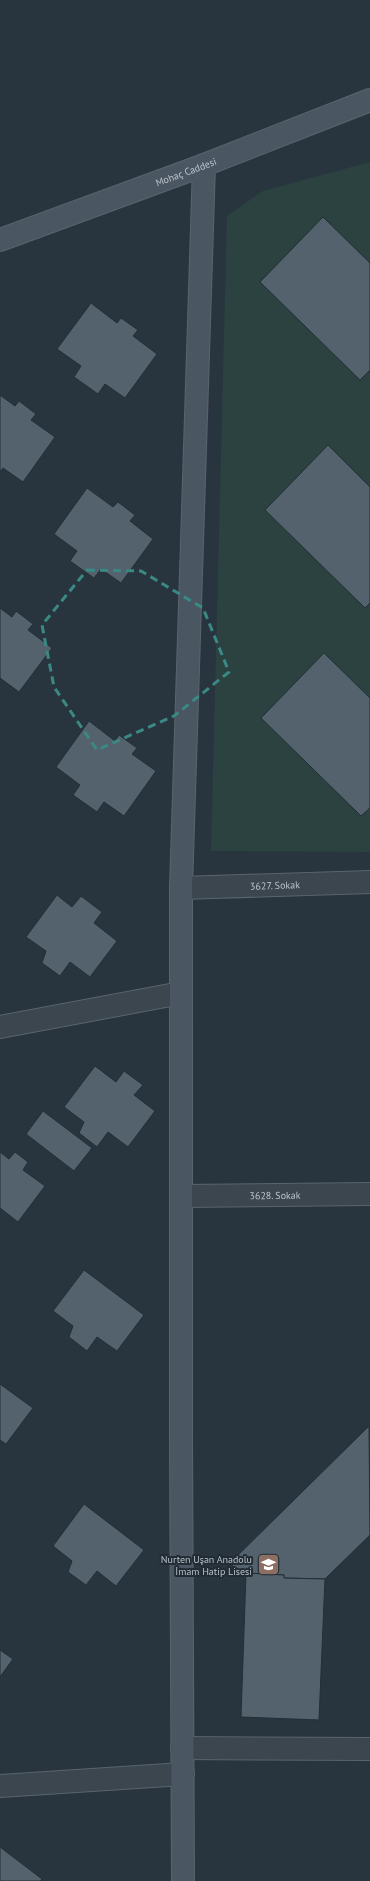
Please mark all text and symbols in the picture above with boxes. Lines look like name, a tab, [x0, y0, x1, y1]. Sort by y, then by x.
street label: Mohaç Caddesi	[154, 154, 218, 189]
street label: 3627. Sokak	[250, 878, 300, 892]
street label: 3628. Sokak	[249, 1188, 301, 1202]
school or university icon: Nurten Uşan Anadolu İmam Hatip Lisesi	[255, 1552, 281, 1578]
place label: Nurten Uşan Anadolu İmam Hatip Lisesi	[161, 1553, 252, 1578]

